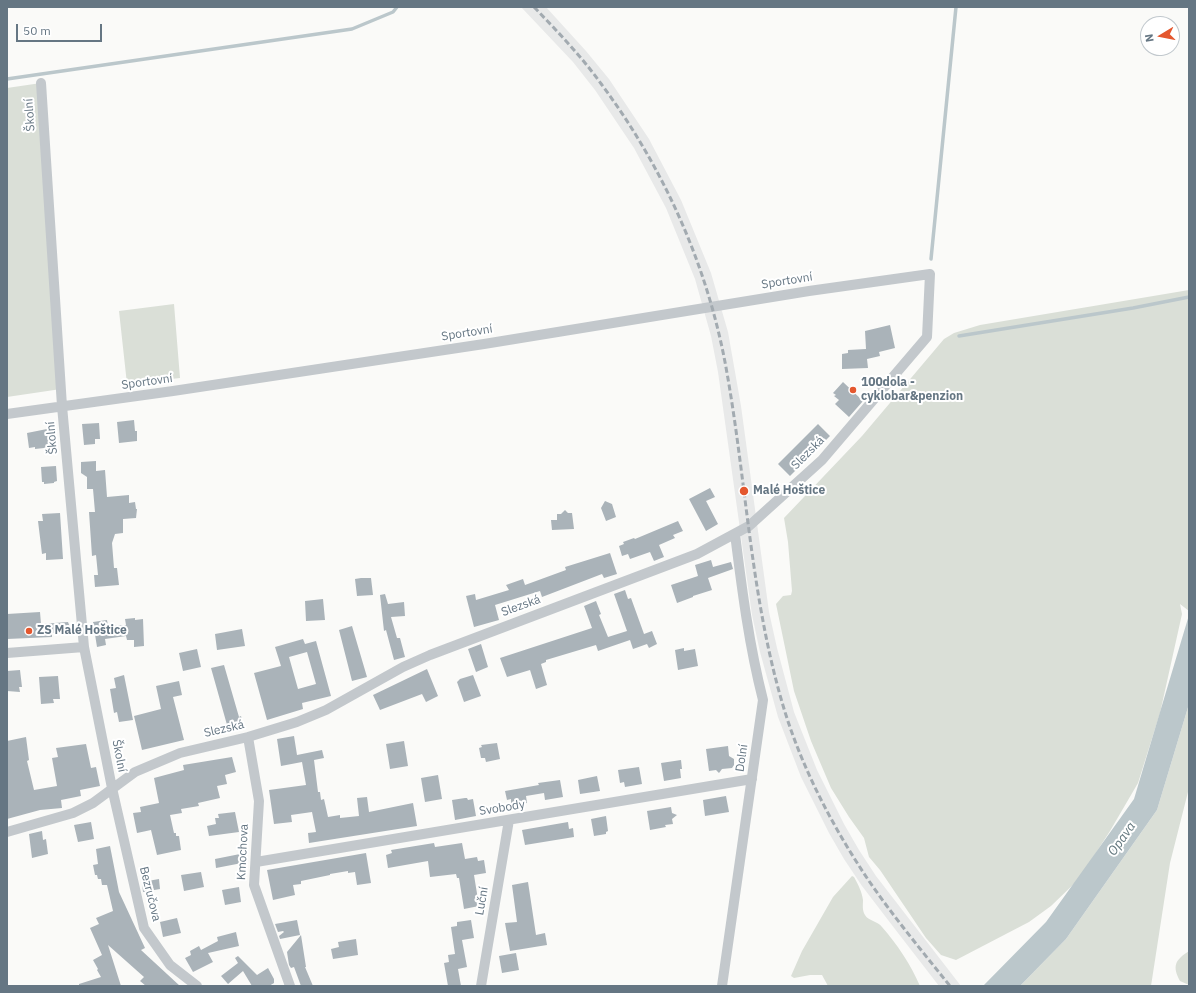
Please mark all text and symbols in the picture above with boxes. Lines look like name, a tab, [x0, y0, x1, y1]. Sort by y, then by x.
scale bar	[18, 16, 104, 42]
north arrow	[1140, 16, 1180, 56]
text: 50 m	[23, 23, 51, 38]
text: N	[1142, 33, 1157, 43]
street label: Školní	[22, 98, 38, 132]
street label: Sportovní	[760, 270, 814, 292]
street label: Sportovní	[440, 322, 494, 344]
street label: Sportovní	[120, 371, 174, 393]
place label: 100dola - cyklobar&penzion	[861, 376, 963, 404]
marker: 100dola - cyklobar&penzion	[848, 385, 858, 395]
street label: Školní	[43, 421, 61, 455]
street label: Slezská	[788, 433, 828, 473]
place label: Malé Hoštice	[753, 484, 825, 498]
marker: Malé Hoštice	[738, 485, 750, 497]
street label: Slezská	[499, 592, 543, 620]
place label: ZS Malé Hoštice	[37, 624, 127, 638]
marker: ZS Malé Hoštice	[24, 626, 34, 636]
street label: Slezská	[202, 717, 246, 741]
street label: Školní	[109, 738, 129, 774]
street label: Dolní	[733, 743, 751, 773]
street label: Svobody	[478, 797, 526, 819]
water label: Opava	[1105, 819, 1139, 859]
street label: Kmochova	[234, 823, 252, 881]
street label: Bezručova	[136, 865, 164, 923]
street label: Luční	[472, 886, 492, 916]

